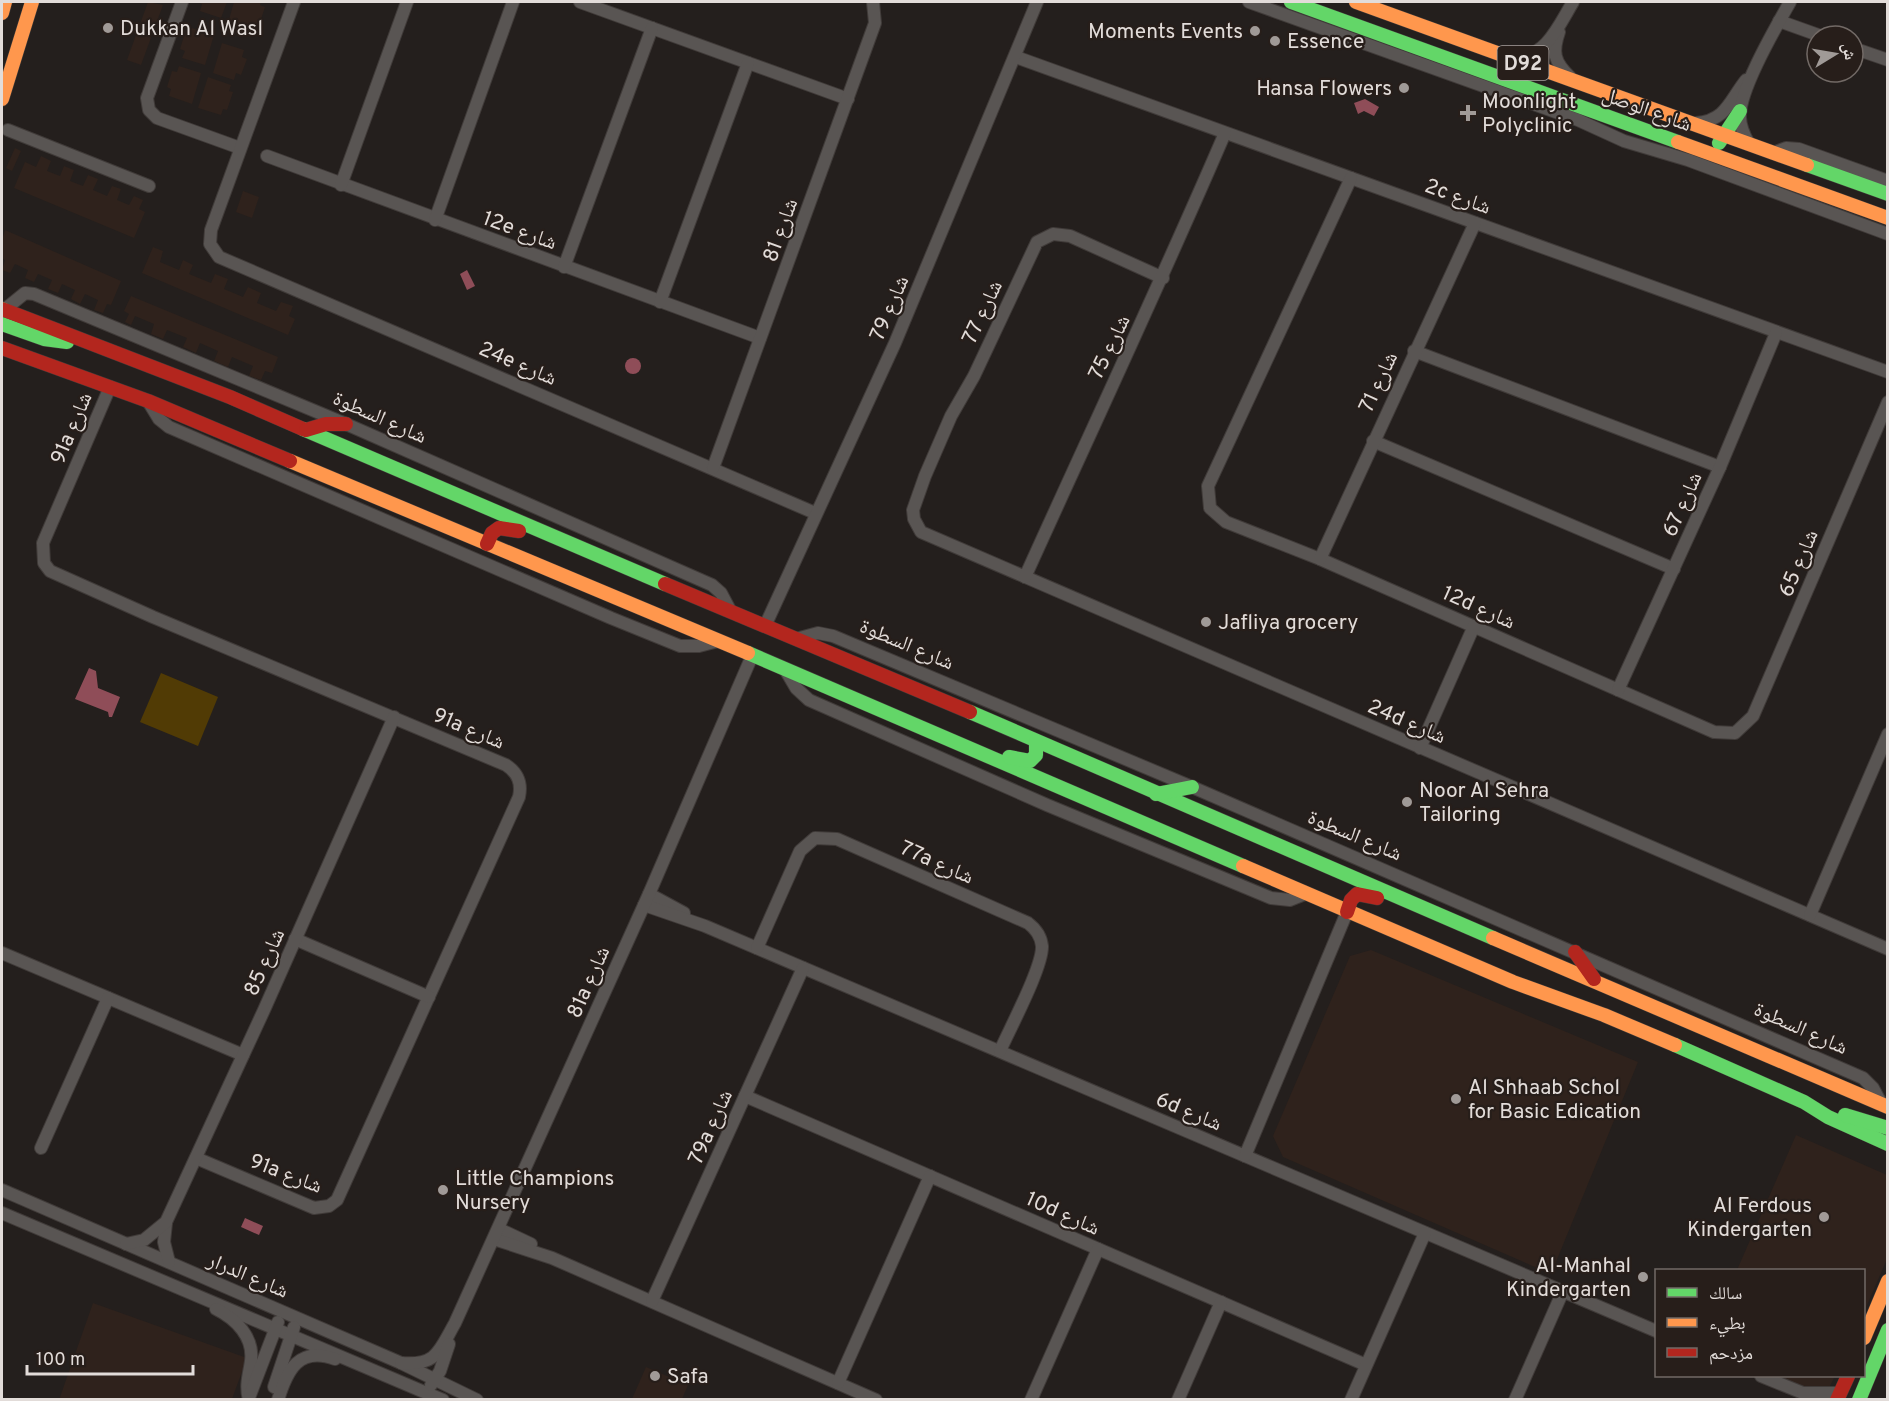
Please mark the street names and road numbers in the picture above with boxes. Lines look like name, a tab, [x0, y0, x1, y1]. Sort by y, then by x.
road number: D92	[1498, 46, 1549, 80]
street label: شارع الوصل	[1598, 82, 1695, 139]
street label: 2c شارع	[1421, 173, 1494, 222]
street label: شارع 81	[758, 195, 805, 266]
street label: 12e شارع	[479, 206, 560, 257]
street label: شارع 79	[865, 272, 916, 345]
street label: شارع 77	[957, 276, 1010, 349]
street label: شارع 75	[1083, 311, 1138, 385]
street label: 24e شارع	[474, 336, 560, 393]
street label: شارع 71	[1354, 348, 1405, 417]
street label: شارع السطوة	[328, 386, 430, 451]
street label: 91a شارع	[45, 388, 100, 469]
street label: شارع 67	[1657, 468, 1710, 541]
street label: شارع 65	[1773, 526, 1826, 601]
street label: 12d شارع	[1438, 580, 1519, 636]
street label: شارع السطوة	[855, 613, 958, 677]
street label: 24d شارع	[1363, 694, 1450, 751]
street label: 91a شارع	[428, 702, 509, 757]
street label: شارع السطوة	[1303, 804, 1406, 868]
street label: 77a شارع	[895, 835, 977, 892]
street label: شارع 85	[239, 925, 292, 1000]
street label: 81a شارع	[562, 942, 617, 1023]
street label: شارع السطوة	[1749, 997, 1851, 1062]
street label: 79a شارع	[683, 1086, 740, 1169]
street label: 6d شارع	[1151, 1086, 1226, 1138]
street label: 91a شارع	[245, 1148, 326, 1201]
street label: 10d شارع	[1021, 1186, 1104, 1243]
street label: شارع الدرار	[202, 1247, 292, 1306]

